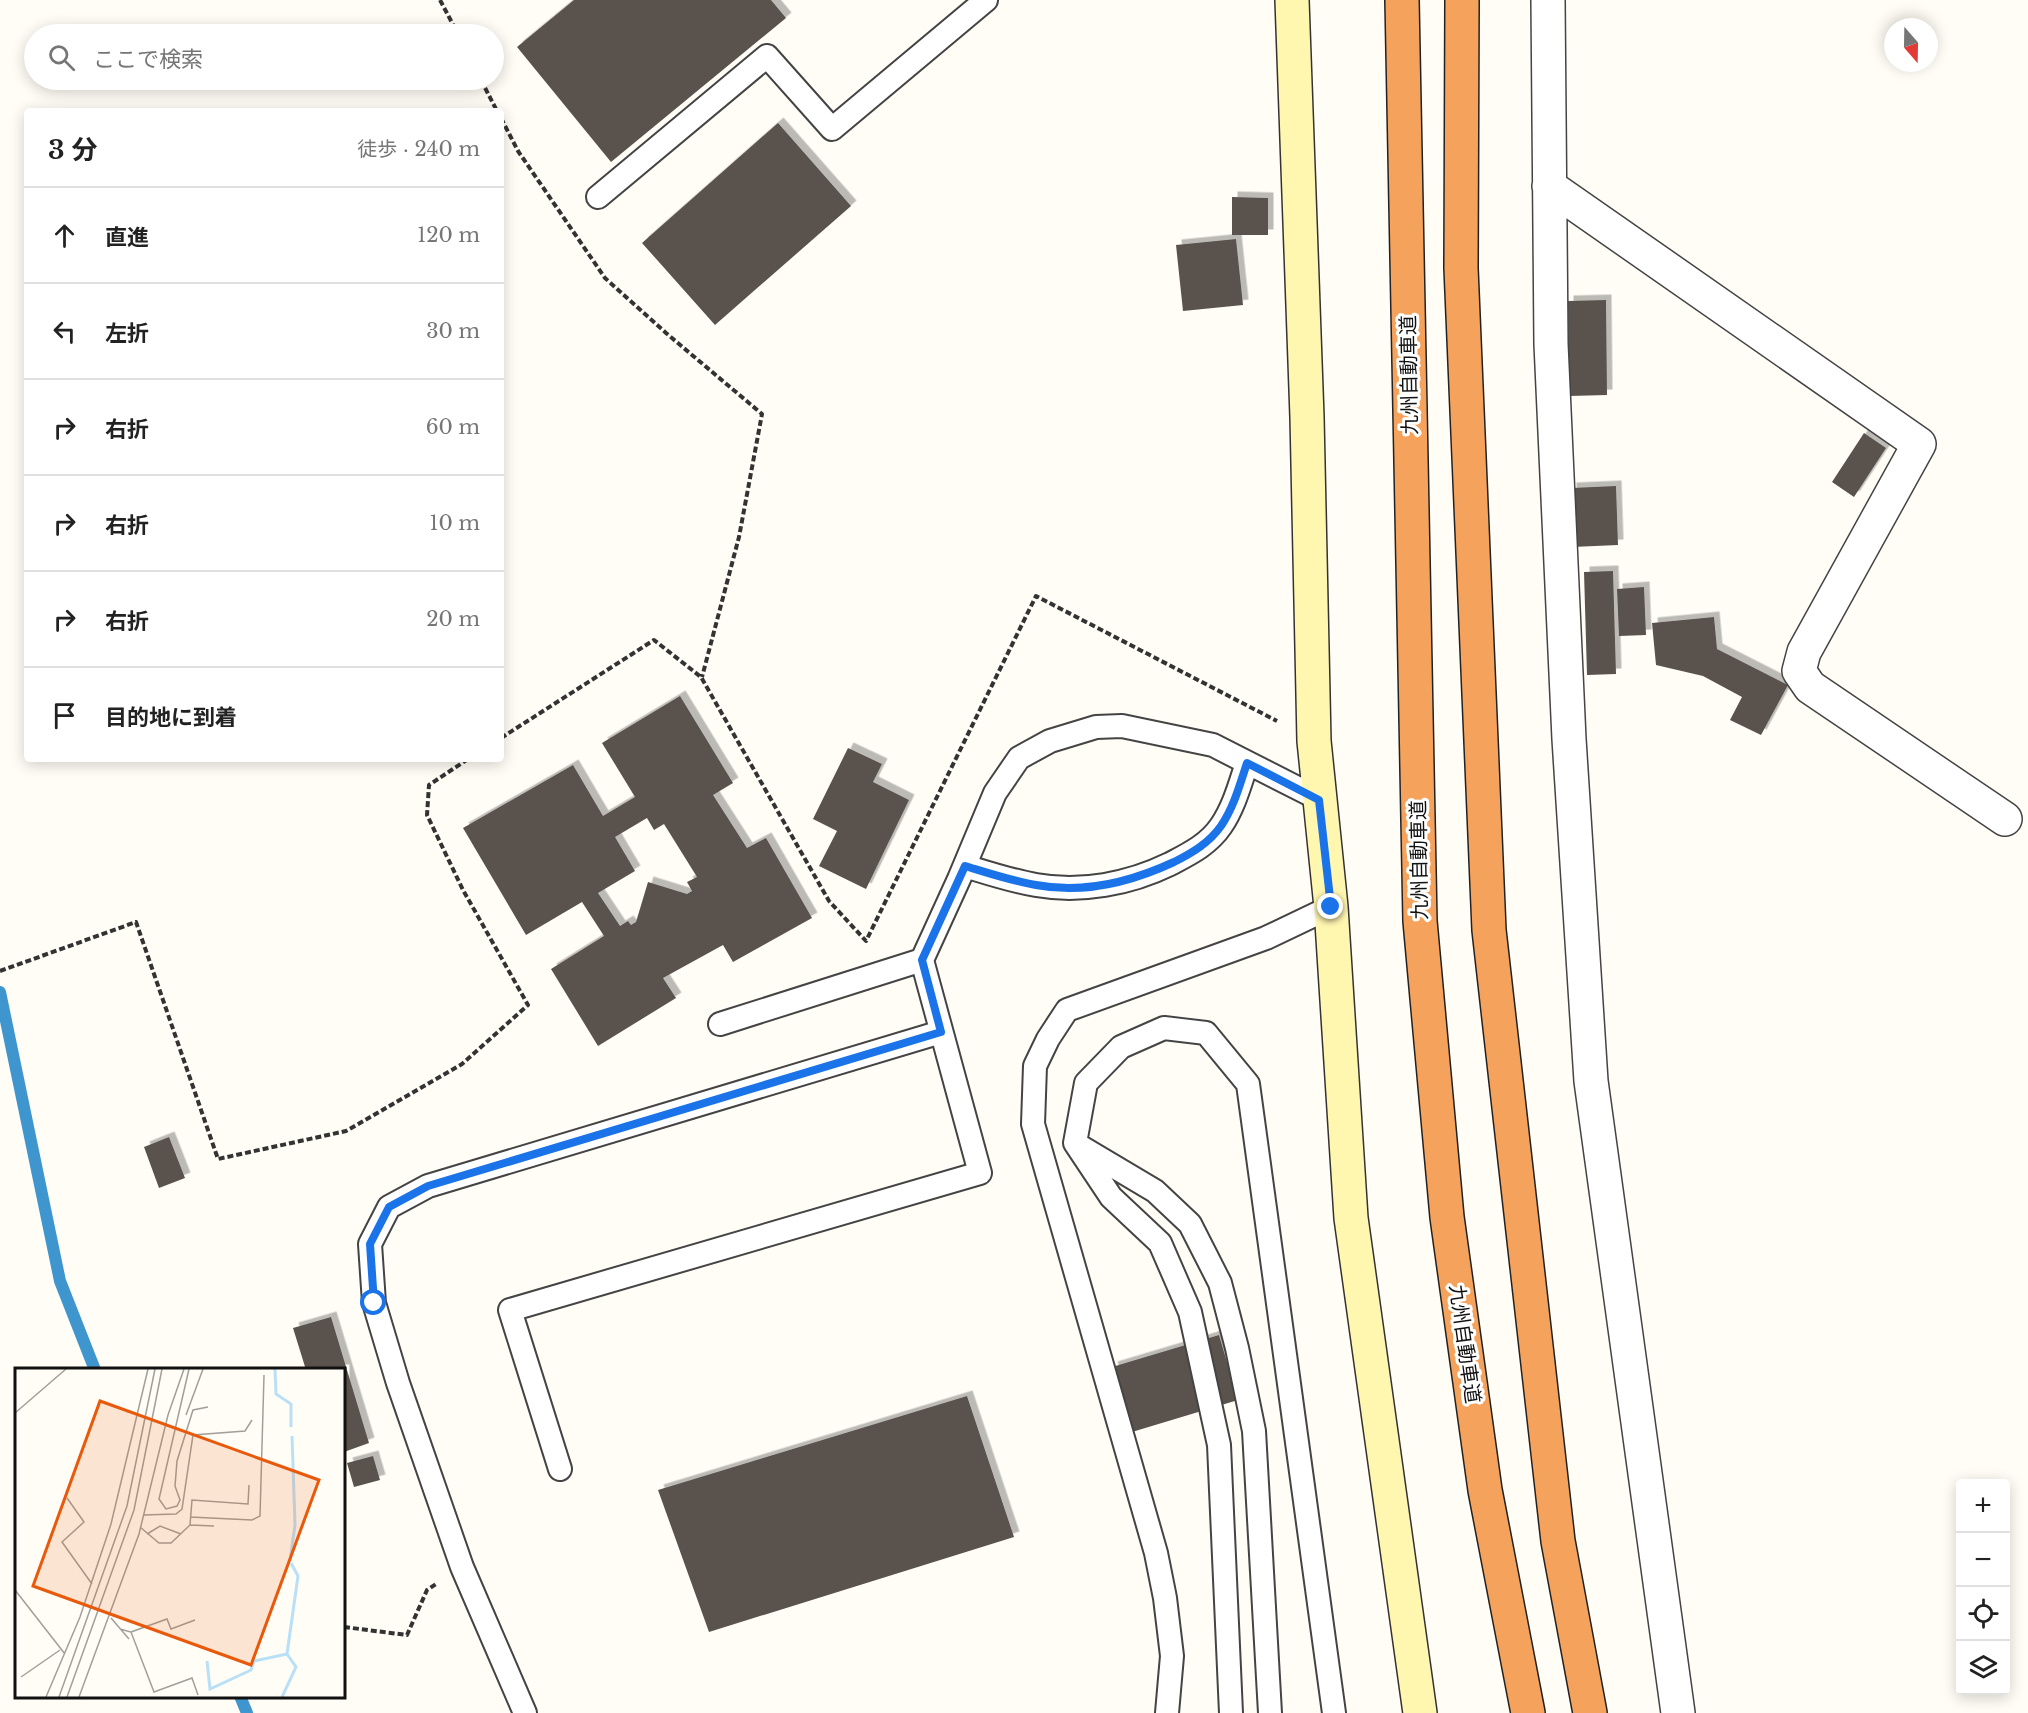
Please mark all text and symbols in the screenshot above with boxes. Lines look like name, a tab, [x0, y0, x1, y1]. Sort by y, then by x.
north arrow	[1884, 18, 1938, 72]
search box	[24, 24, 504, 90]
icon: search	[45, 41, 78, 74]
text: ここで検索	[93, 46, 203, 73]
text: 3 分	[48, 134, 97, 166]
text: 徒歩 · 240 m	[357, 137, 480, 161]
icon: ahead	[48, 219, 81, 252]
text: 120 m	[417, 223, 480, 247]
text: 直進	[105, 224, 149, 251]
icon: left	[48, 315, 81, 348]
street label: 九州自動車道	[1396, 315, 1422, 435]
text: 30 m	[426, 319, 480, 343]
text: 左折	[105, 320, 149, 347]
icon: right	[48, 411, 81, 444]
text: 60 m	[426, 415, 480, 439]
text: 右折	[105, 416, 149, 443]
icon: right	[48, 507, 81, 540]
text: 10 m	[430, 511, 480, 535]
text: 右折	[105, 512, 149, 539]
icon: right	[48, 603, 81, 636]
text: 20 m	[426, 607, 480, 631]
text: 右折	[105, 608, 149, 635]
icon: arrive	[48, 699, 81, 732]
text: 目的地に到着	[105, 704, 237, 731]
street label: 九州自動車道	[1406, 800, 1432, 920]
route end	[1317, 893, 1343, 919]
street label: 九州自動車道	[1445, 1283, 1485, 1405]
route start	[360, 1289, 386, 1315]
inset map	[15, 1368, 345, 1698]
map controls	[1956, 1479, 2010, 1695]
button: +	[1956, 1479, 2010, 1533]
button: −	[1956, 1533, 2010, 1587]
button: locate	[1956, 1587, 2010, 1641]
button: layers	[1956, 1641, 2010, 1695]

